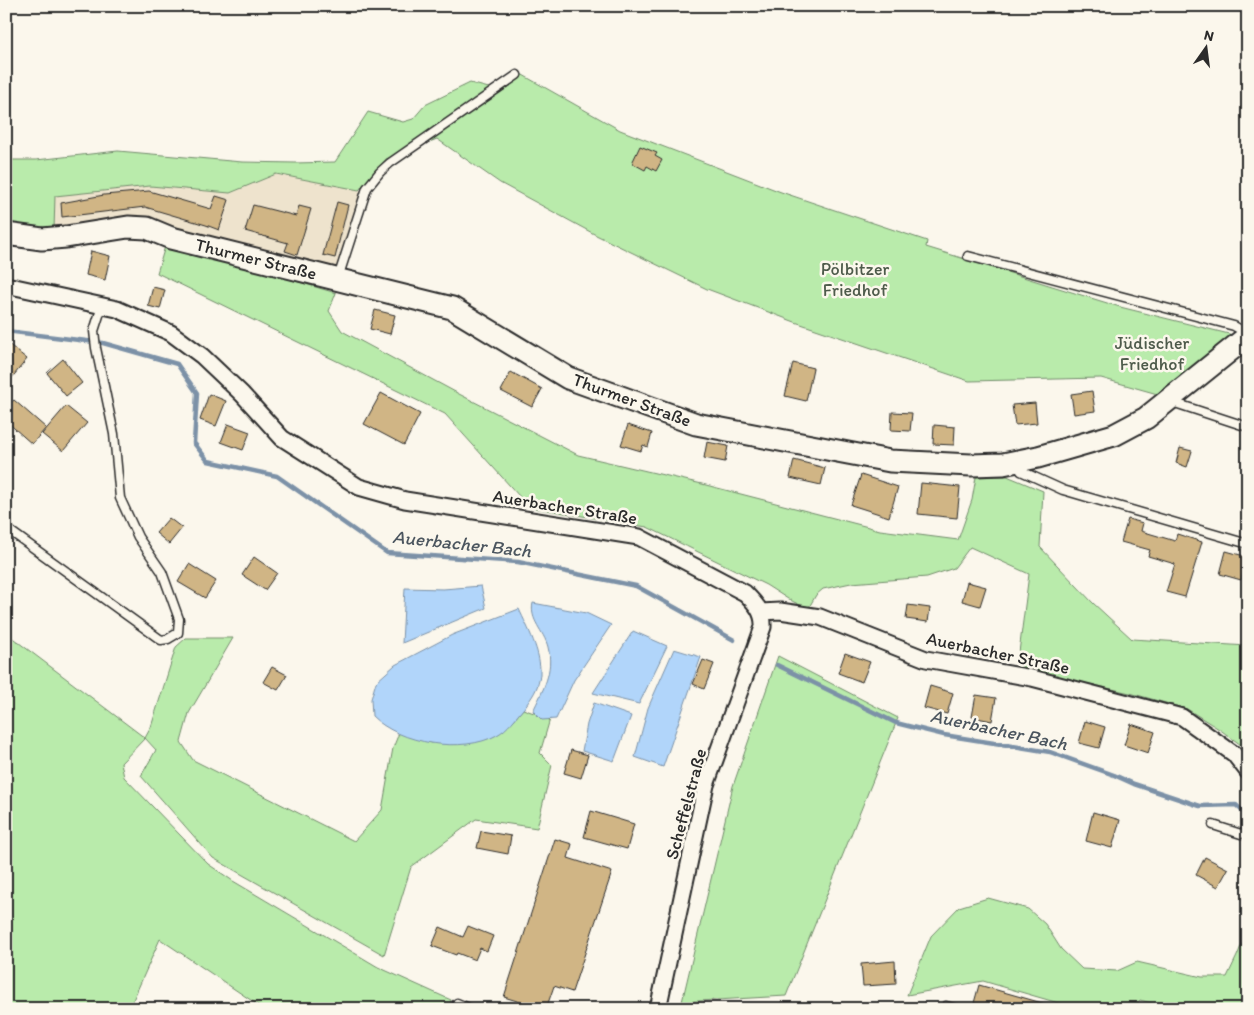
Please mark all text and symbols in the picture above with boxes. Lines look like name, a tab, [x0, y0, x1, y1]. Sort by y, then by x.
north arrow	[1182, 22, 1232, 72]
text: N	[1202, 26, 1216, 45]
street label: Thurmer Straße	[193, 233, 319, 285]
park label: Pölbitzer Friedhof	[821, 258, 889, 301]
park label: Jüdischer Friedhof	[1115, 332, 1190, 375]
street label: Thurmer Straße	[570, 368, 694, 432]
street label: Auerbacher Straße	[491, 485, 639, 529]
water label: Auerbacher Bach	[392, 525, 533, 562]
street label: Auerbacher Straße	[924, 627, 1072, 679]
water label: Auerbacher Bach	[928, 704, 1070, 755]
street label: Scheffelstraße	[661, 746, 711, 862]

